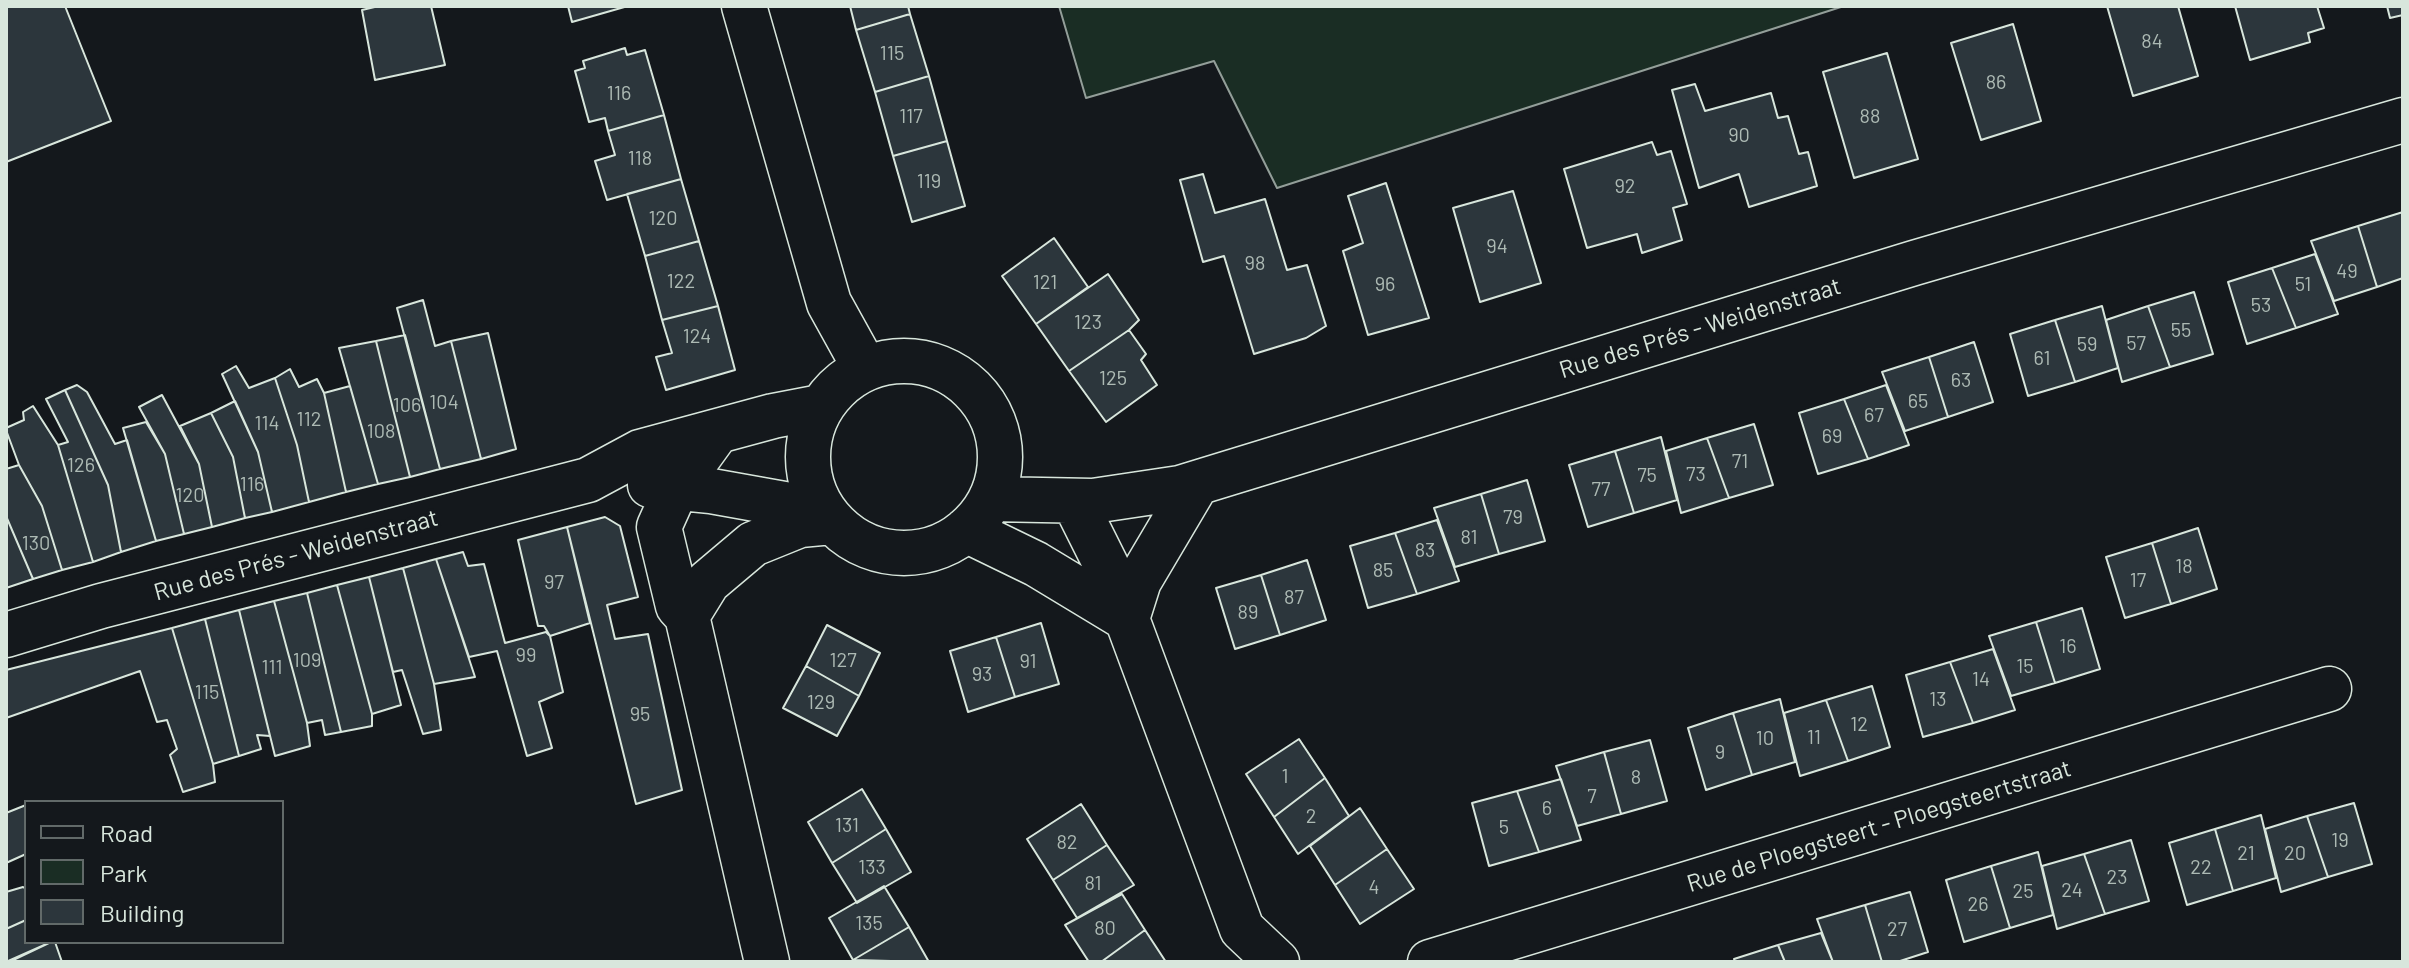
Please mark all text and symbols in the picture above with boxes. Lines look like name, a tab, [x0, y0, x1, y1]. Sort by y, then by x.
house number: 84	[2141, 29, 2163, 53]
house number: 115	[880, 41, 904, 65]
house number: 86	[1986, 70, 2006, 94]
house number: 116	[607, 81, 631, 105]
house number: 117	[899, 104, 923, 128]
house number: 88	[1860, 104, 1880, 128]
house number: 90	[1728, 123, 1750, 147]
house number: 118	[628, 146, 652, 170]
house number: 119	[917, 169, 941, 193]
house number: 92	[1614, 174, 1636, 198]
house number: 120	[648, 206, 678, 230]
house number: 94	[1486, 234, 1508, 258]
house number: 98	[1245, 251, 1265, 275]
house number: 49	[2336, 259, 2358, 283]
house number: 122	[667, 269, 695, 293]
house number: 121	[1033, 270, 1057, 294]
street label: Rue des Prés - Weidenstraat	[1556, 271, 1844, 385]
house number: 96	[1375, 272, 1395, 296]
house number: 51	[2295, 272, 2311, 296]
house number: 53	[2251, 293, 2271, 317]
house number: 123	[1074, 310, 1102, 334]
house number: 55	[2171, 318, 2191, 342]
house number: 124	[683, 324, 711, 348]
house number: 57	[2126, 331, 2146, 355]
house number: 59	[2077, 332, 2097, 356]
house number: 61	[2034, 346, 2050, 370]
house number: 125	[1099, 366, 1127, 390]
house number: 63	[1951, 368, 1971, 392]
house number: 65	[1908, 389, 1928, 413]
house number: 104	[429, 390, 459, 414]
house number: 106	[393, 393, 421, 417]
house number: 67	[1864, 403, 1884, 427]
house number: 112	[297, 407, 321, 431]
house number: 114	[254, 411, 280, 435]
house number: 108	[367, 419, 395, 443]
house number: 69	[1822, 424, 1842, 448]
house number: 71	[1732, 449, 1748, 473]
house number: 126	[67, 453, 95, 477]
house number: 73	[1686, 462, 1706, 486]
house number: 75	[1637, 463, 1657, 487]
house number: 116	[240, 472, 264, 496]
house number: 77	[1592, 477, 1610, 501]
house number: 120	[175, 483, 205, 507]
street label: Rue des Prés - Weidenstraat	[151, 503, 441, 607]
house number: 79	[1503, 505, 1523, 529]
house number: 81	[1461, 525, 1477, 549]
house number: 130	[22, 531, 50, 555]
house number: 83	[1415, 538, 1435, 562]
house number: 18	[2175, 554, 2193, 578]
house number: 85	[1373, 558, 1393, 582]
house number: 17	[2130, 568, 2146, 592]
house number: 97	[544, 570, 564, 594]
house number: 87	[1284, 585, 1304, 609]
house number: 89	[1238, 600, 1258, 624]
house number: 16	[2059, 634, 2077, 658]
house number: 99	[516, 643, 536, 667]
house number: 109	[293, 648, 321, 672]
house number: 127	[829, 648, 857, 672]
house number: 91	[1019, 649, 1037, 673]
house number: 15	[2016, 654, 2034, 678]
house number: 111	[261, 655, 283, 679]
house number: 93	[972, 662, 992, 686]
house number: 14	[1972, 667, 1990, 691]
house number: 115	[195, 680, 219, 704]
house number: 13	[1929, 687, 1947, 711]
house number: 129	[807, 690, 835, 714]
house number: 95	[630, 702, 650, 726]
house number: 12	[1850, 712, 1868, 736]
house number: 11	[1807, 725, 1821, 749]
house number: 10	[1756, 726, 1774, 750]
house number: 9	[1715, 740, 1725, 764]
street label: Rue de Ploegsteert - Ploegsteertstraat	[1683, 754, 2075, 898]
house number: 1	[1282, 764, 1288, 788]
house number: 8	[1631, 765, 1641, 789]
house number: 7	[1587, 784, 1597, 808]
house number: 6	[1542, 796, 1552, 820]
legend	[24, 800, 284, 944]
house number: 2	[1306, 804, 1316, 828]
house number: 131	[835, 813, 859, 837]
house number: 5	[1499, 815, 1509, 839]
text: Road	[100, 818, 153, 847]
house number: 19	[2331, 828, 2349, 852]
house number: 82	[1056, 830, 1078, 854]
house number: 21	[2237, 841, 2255, 865]
house number: 20	[2284, 841, 2306, 865]
house number: 133	[858, 855, 886, 879]
house number: 22	[2190, 855, 2212, 879]
text: Park	[100, 858, 147, 887]
house number: 23	[2107, 865, 2127, 889]
house number: 81	[1085, 871, 1101, 895]
house number: 4	[1368, 875, 1380, 899]
house number: 24	[2061, 878, 2083, 902]
house number: 25	[2013, 879, 2033, 903]
house number: 26	[1967, 892, 1989, 916]
text: Building	[100, 898, 184, 927]
house number: 135	[855, 911, 883, 935]
house number: 80	[1094, 916, 1116, 940]
house number: 27	[1887, 917, 1907, 941]

